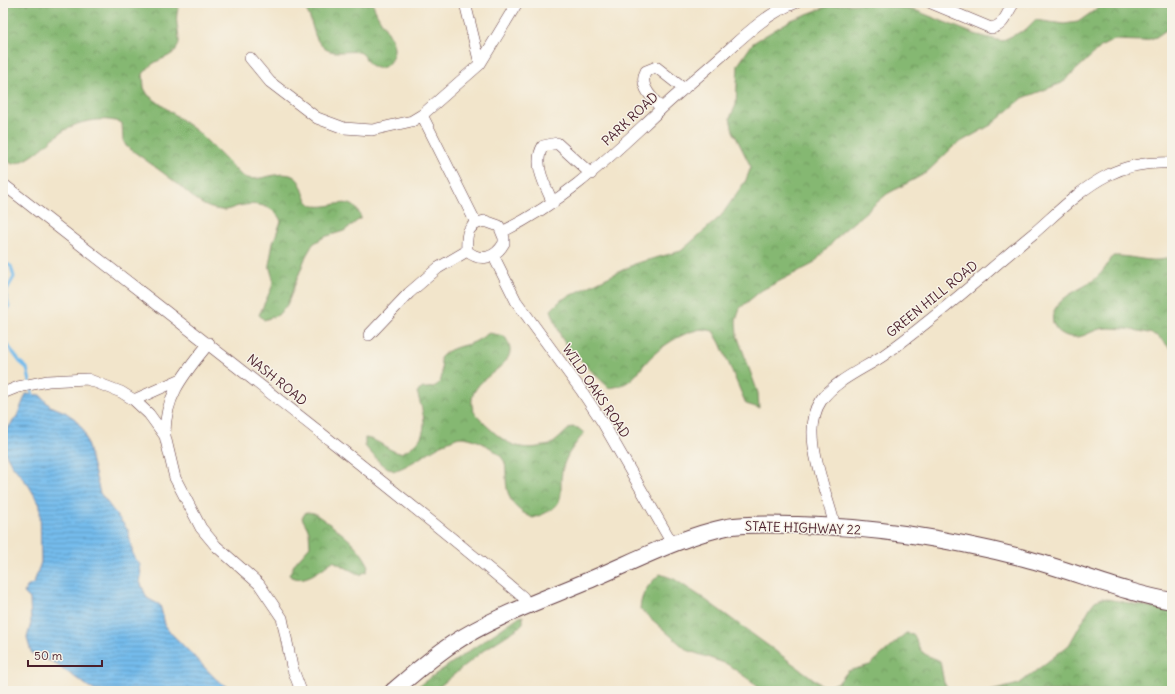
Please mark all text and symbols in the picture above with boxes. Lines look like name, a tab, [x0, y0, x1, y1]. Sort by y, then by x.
street label: PARK ROAD	[598, 89, 662, 149]
street label: GREEN HILL ROAD	[883, 257, 981, 341]
street label: WILD OAKS ROAD	[558, 341, 634, 441]
street label: NASH ROAD	[243, 350, 311, 410]
street label: STATE HIGHWAY 22	[745, 517, 861, 539]
scale bar	[28, 642, 102, 668]
text: 50 m	[34, 648, 63, 663]

